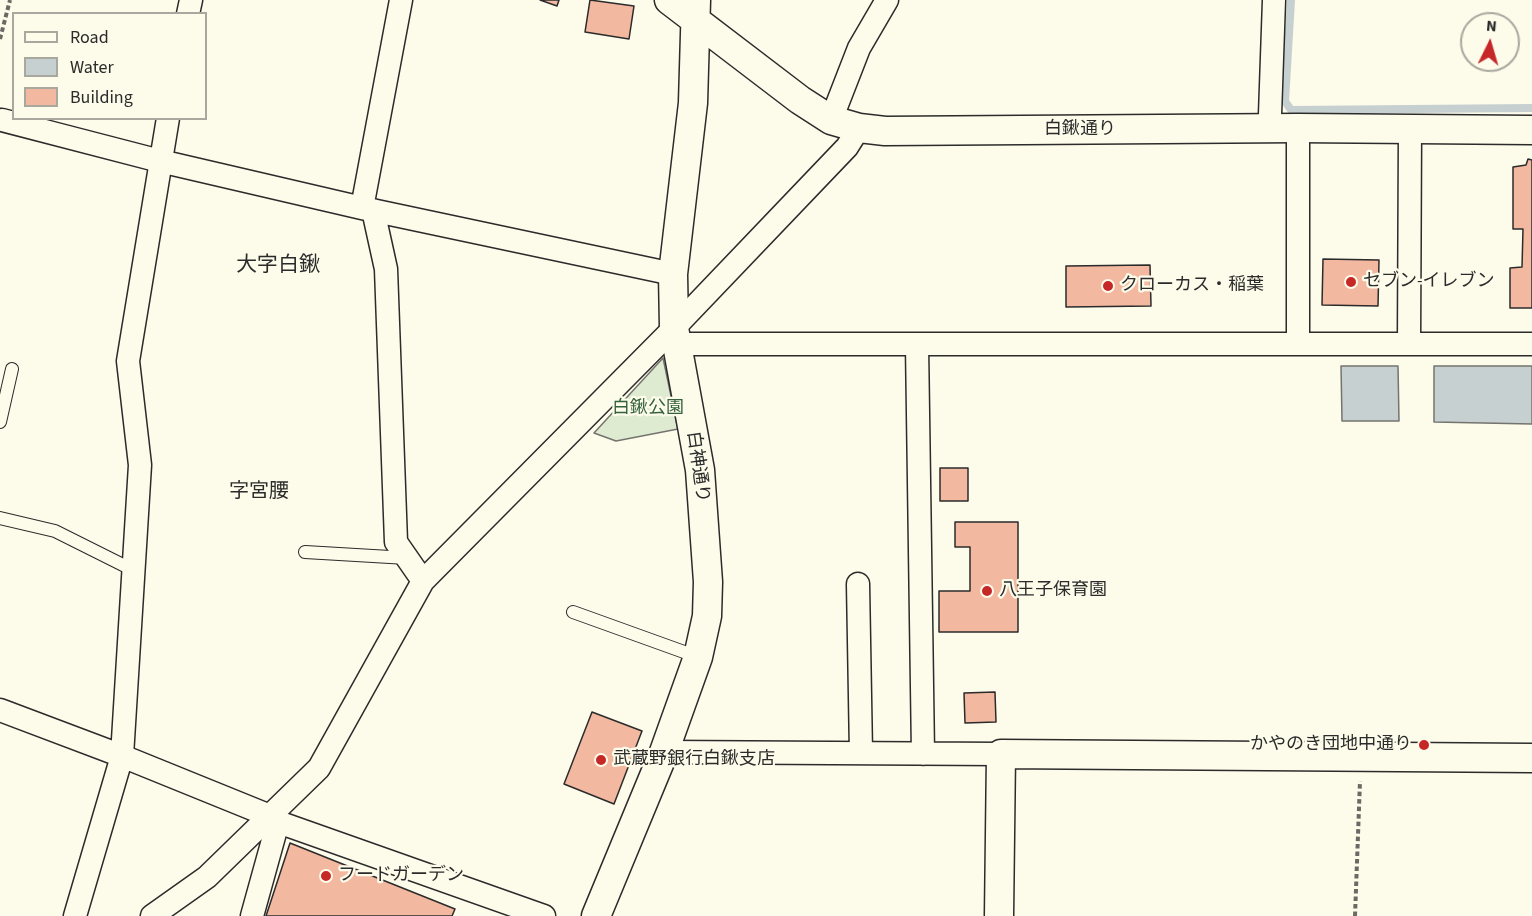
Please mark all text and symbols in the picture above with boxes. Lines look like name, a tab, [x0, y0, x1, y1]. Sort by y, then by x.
legend	[12, 12, 207, 120]
north arrow	[1460, 12, 1520, 72]
text: N	[1485, 15, 1498, 37]
text: Road	[70, 25, 109, 50]
text: Water	[70, 55, 114, 80]
text: Building	[70, 85, 133, 110]
street label: 白鍬通り	[1044, 119, 1116, 141]
district label: 大字白鍬	[236, 253, 320, 279]
place label: セブン-イレブン	[1363, 271, 1495, 293]
place label: クローカス・稲葉	[1120, 275, 1264, 297]
marker: セブン-イレブン	[1344, 275, 1358, 289]
marker: クローカス・稲葉	[1101, 279, 1115, 293]
park label: 白鍬公園	[612, 398, 684, 420]
street label: 白神通り	[681, 430, 713, 504]
district label: 字宮腰	[229, 481, 289, 505]
place label: 八王子保育園	[999, 580, 1107, 602]
marker: 八王子保育園	[980, 584, 994, 598]
place label: かやのき団地中通り	[1250, 734, 1412, 756]
marker: かやのき団地中通り	[1417, 738, 1431, 752]
place label: 武蔵野銀行白鍬支店	[613, 749, 775, 771]
marker: 武蔵野銀行白鍬支店	[594, 753, 608, 767]
place label: フードガーデン	[338, 865, 464, 887]
marker: フードガーデン	[319, 869, 333, 883]

